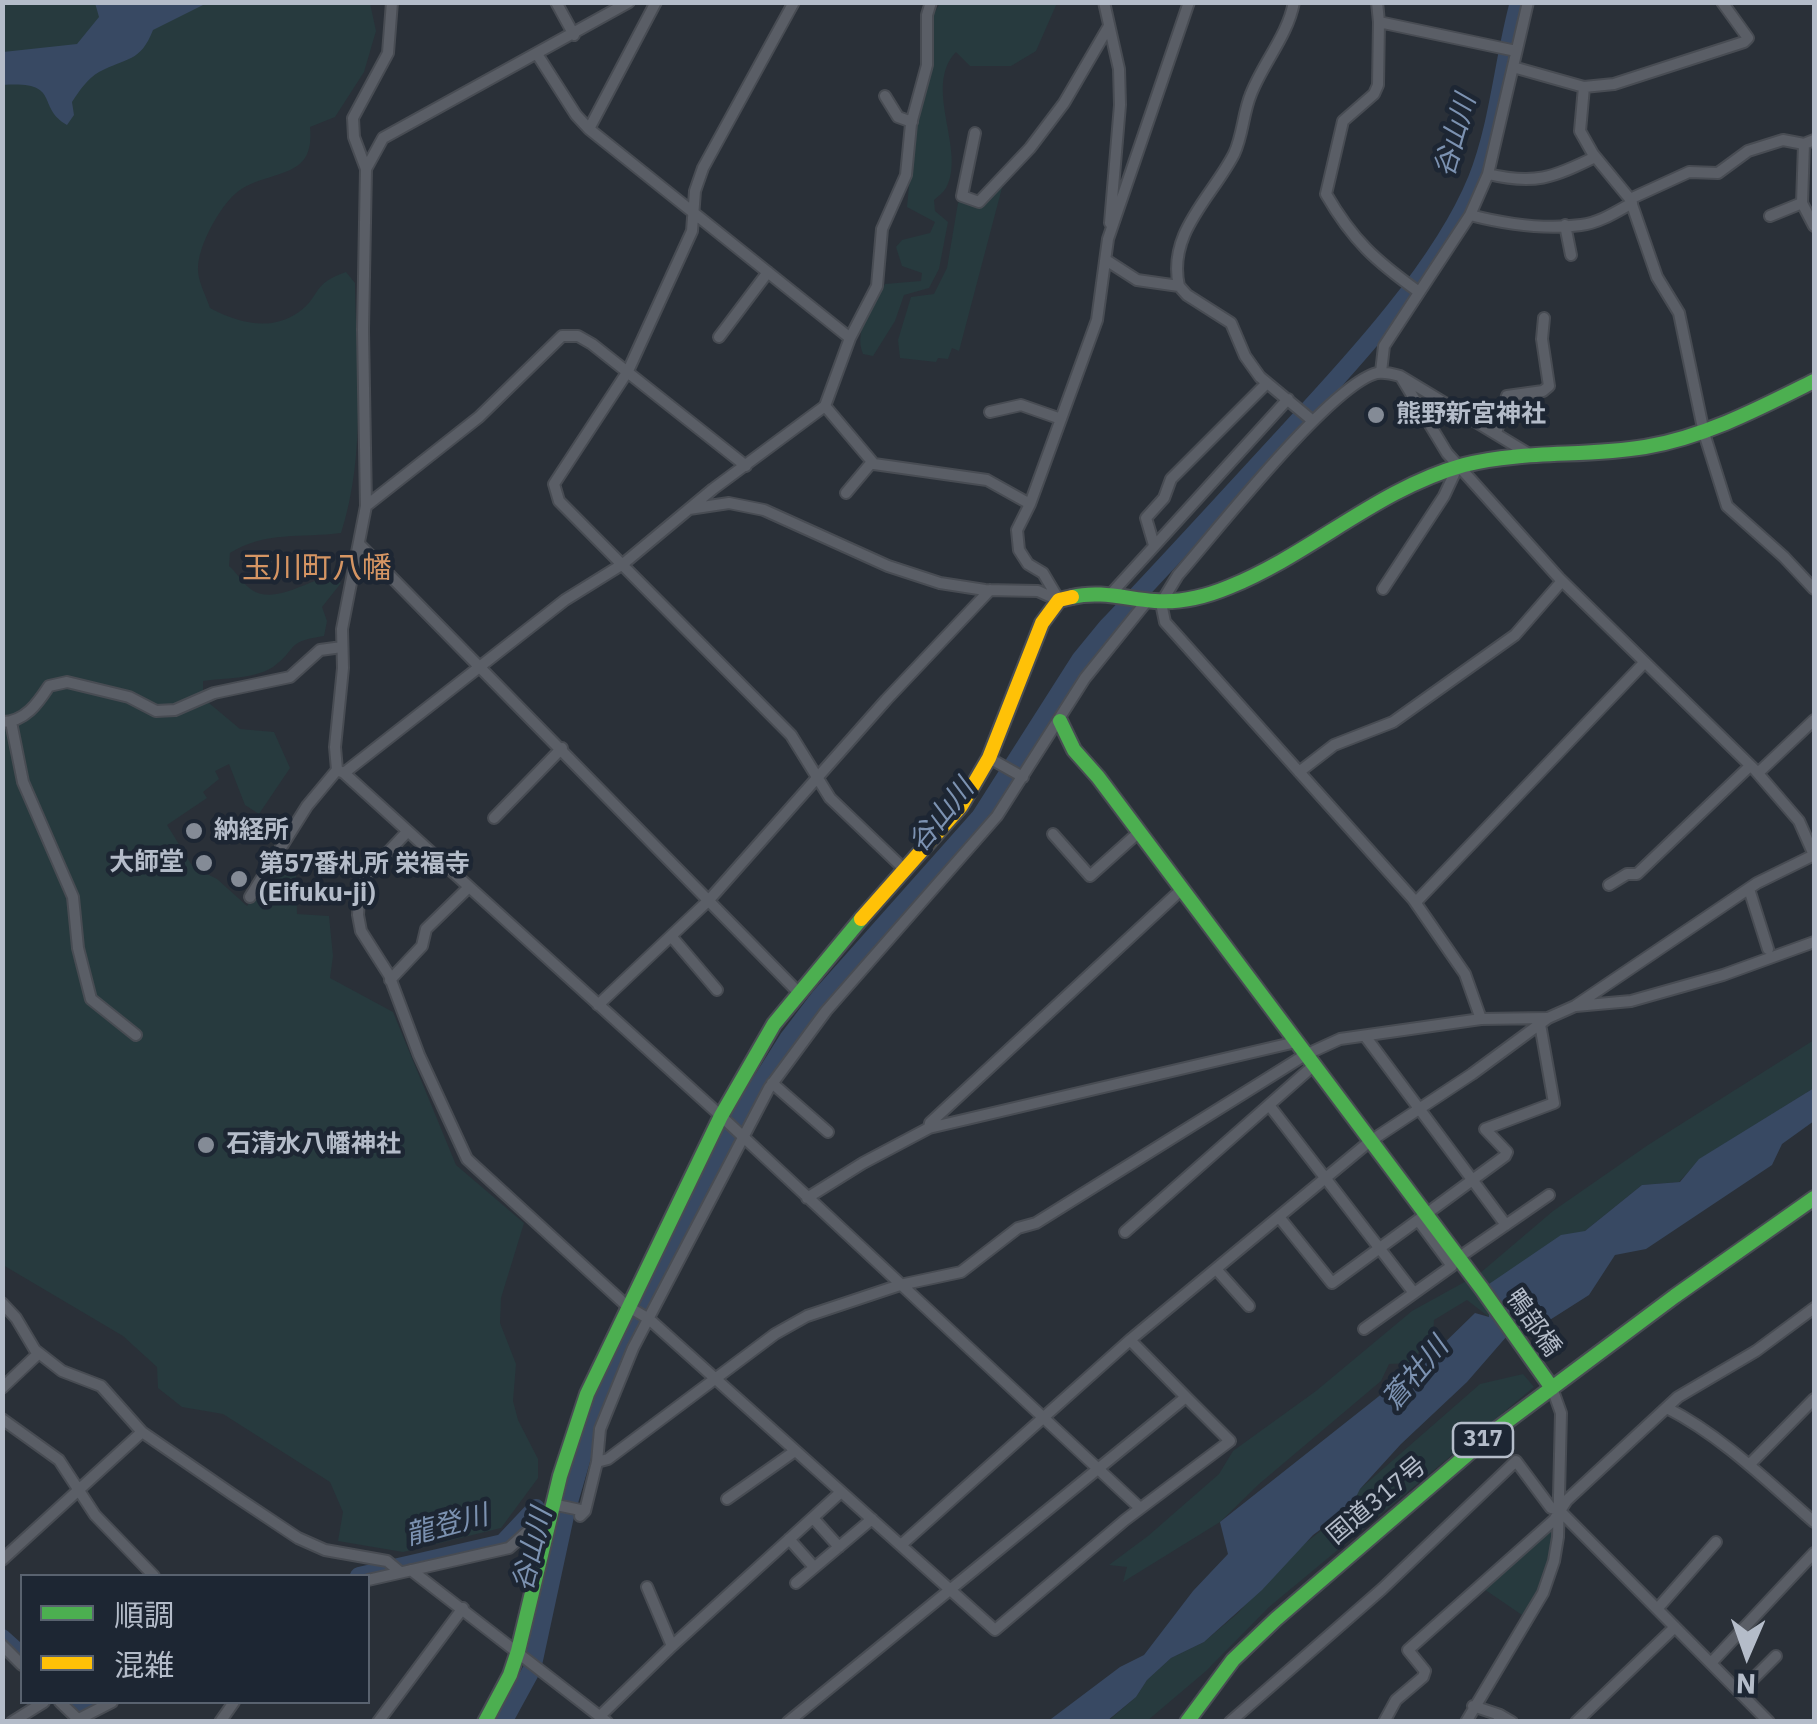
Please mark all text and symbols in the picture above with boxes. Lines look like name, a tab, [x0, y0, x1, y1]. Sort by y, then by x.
water label: 谷山川	[1428, 91, 1484, 181]
place label: 熊野新宮神社	[1396, 400, 1546, 430]
marker: 熊野新宮神社	[1365, 404, 1387, 426]
district label: 玉川町八幡	[242, 551, 392, 587]
water label: 谷山川	[903, 773, 981, 859]
place label: 納経所	[214, 816, 289, 846]
marker: 納経所	[183, 820, 205, 842]
place label: 大師堂	[109, 848, 184, 878]
place label: 第57番札所 栄福寺 (Eifuku-ji)	[259, 850, 470, 909]
marker: 大師堂	[193, 852, 215, 874]
marker: 第57番札所 栄福寺 (Eifuku-ji)	[228, 868, 250, 890]
place label: 石清水八幡神社	[226, 1130, 401, 1160]
marker: 石清水八幡神社	[195, 1134, 217, 1156]
street label: 鴨部橋	[1499, 1284, 1567, 1362]
water label: 蒼社川	[1376, 1331, 1456, 1417]
road number: 317	[1453, 1423, 1513, 1457]
street label: 国道317号	[1321, 1451, 1433, 1551]
water label: 龍登川	[402, 1499, 492, 1553]
water label: 谷山川	[507, 1505, 559, 1595]
legend	[20, 1574, 370, 1704]
text: 順調	[114, 1595, 174, 1634]
north arrow	[1697, 1604, 1797, 1704]
text: 混雑	[114, 1645, 174, 1684]
text: N	[1735, 1666, 1757, 1703]

